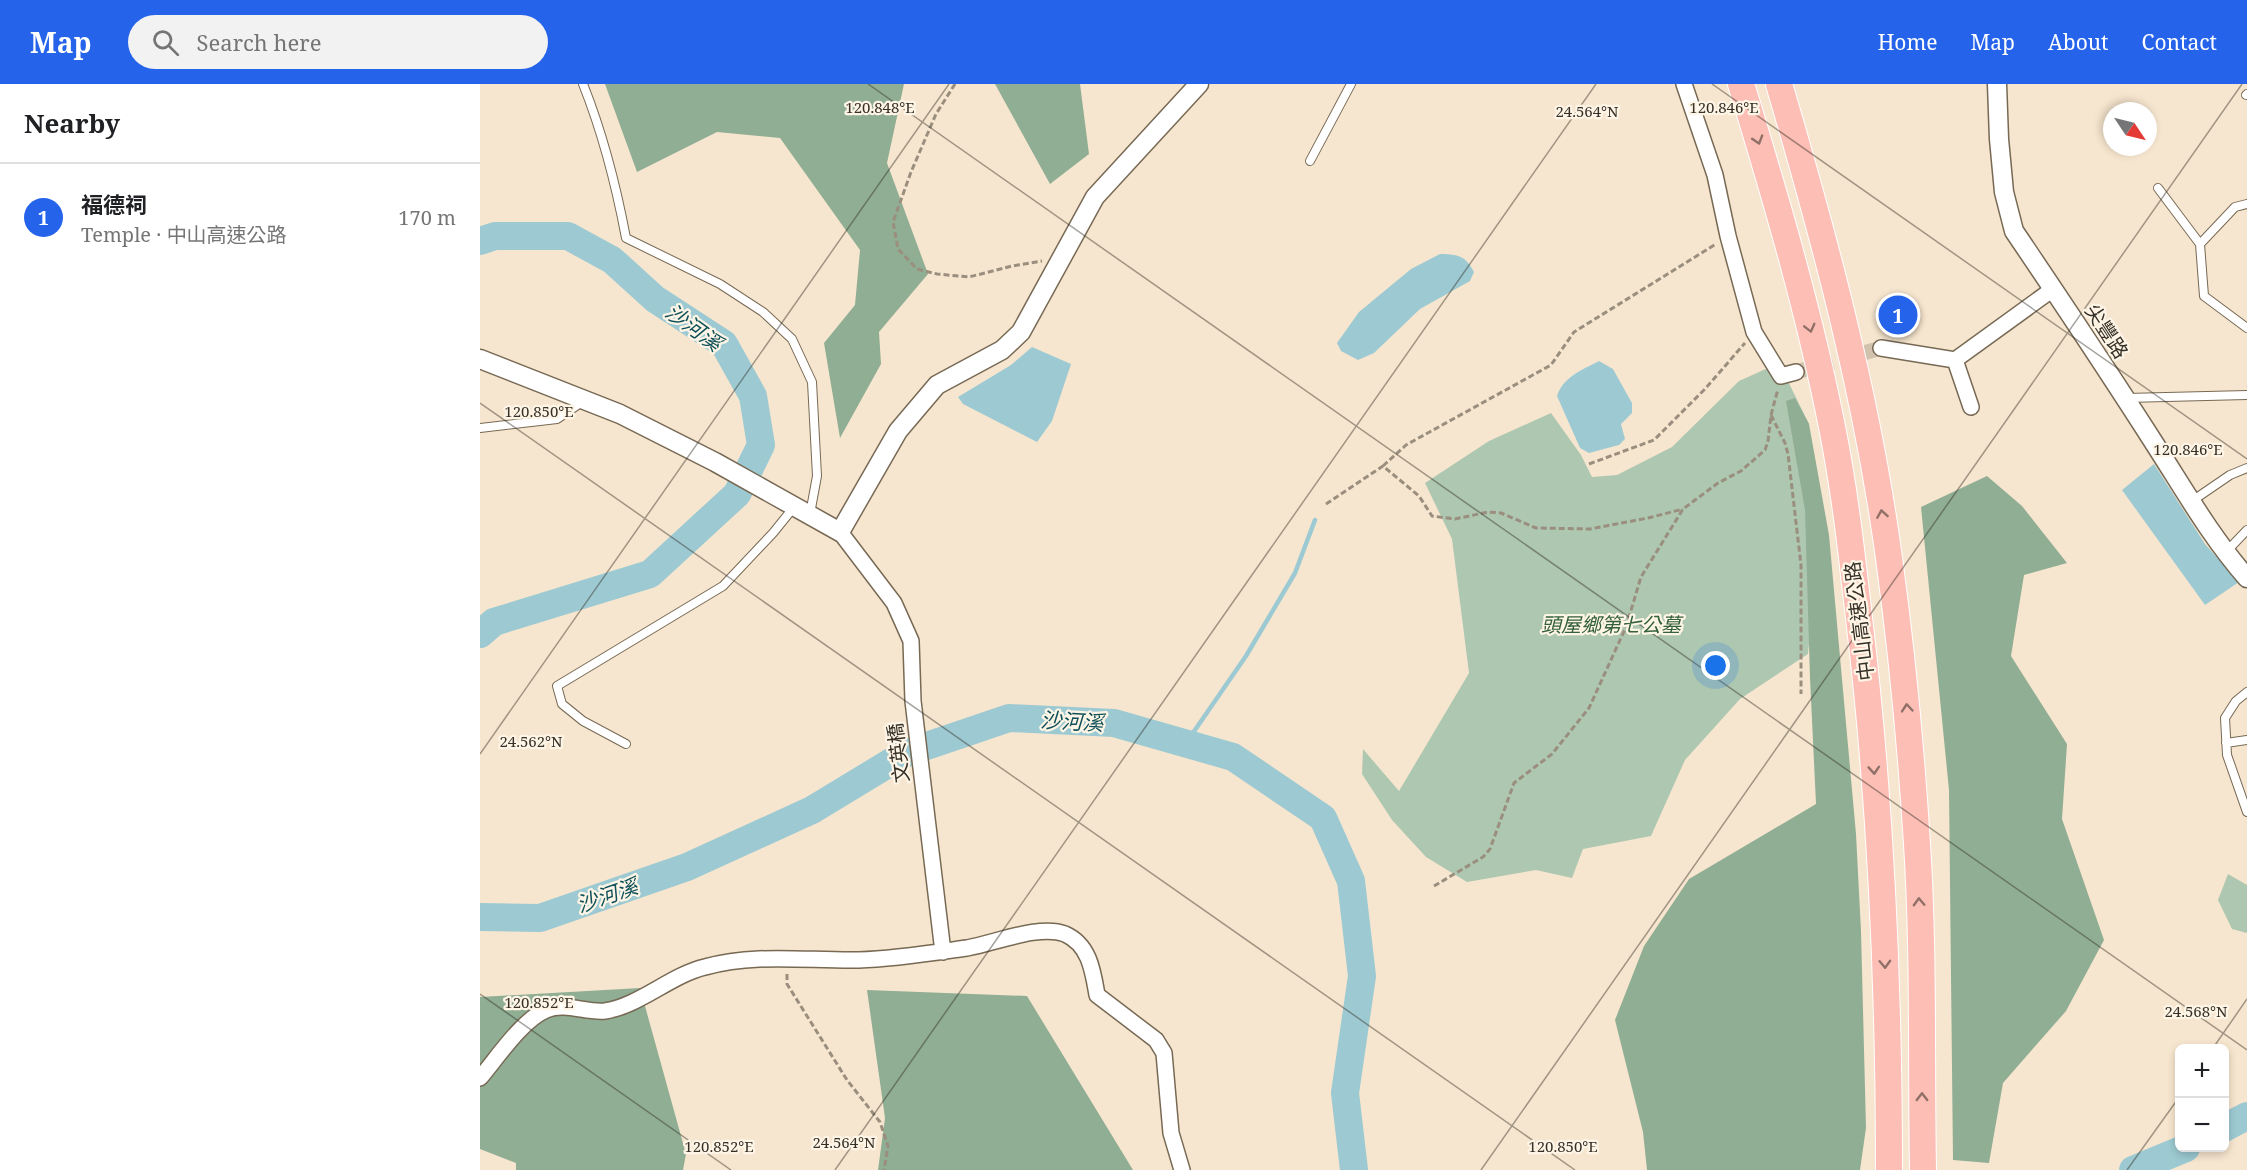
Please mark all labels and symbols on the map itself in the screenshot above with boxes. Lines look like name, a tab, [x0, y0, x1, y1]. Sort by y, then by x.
text: 120.848°E	[845, 97, 915, 117]
text: 120.846°E	[1689, 97, 1759, 117]
text: 24.564°N	[1555, 101, 1619, 121]
north arrow	[2103, 102, 2157, 156]
one-way arrow	[1751, 134, 1763, 145]
pin: 1	[1878, 292, 1918, 338]
water label: 沙河溪	[660, 297, 730, 359]
street label: 尖豐路	[2079, 298, 2135, 364]
one-way arrow	[1802, 323, 1815, 333]
text: 120.850°E	[504, 401, 574, 421]
text: 120.846°E	[2153, 439, 2223, 459]
one-way arrow	[1876, 510, 1889, 520]
street label: 中山高速公路	[1838, 560, 1880, 682]
park label: 頭屋鄉第七公墓	[1541, 611, 1684, 638]
your location	[1701, 651, 1730, 680]
one-way arrow	[1901, 703, 1914, 712]
water label: 沙河溪	[1040, 705, 1107, 737]
street label: 文英橋	[881, 722, 915, 784]
text: 24.562°N	[499, 731, 563, 751]
one-way arrow	[1868, 765, 1881, 774]
water label: 沙河溪	[573, 871, 644, 918]
one-way arrow	[1913, 898, 1925, 907]
one-way arrow	[1879, 960, 1892, 969]
text: 120.852°E	[504, 992, 574, 1012]
text: 24.568°N	[2164, 1001, 2228, 1021]
one-way arrow	[1916, 1093, 1928, 1102]
text: 24.564°N	[812, 1132, 876, 1152]
text: 120.852°E	[684, 1136, 754, 1156]
text: 120.850°E	[1528, 1136, 1598, 1156]

